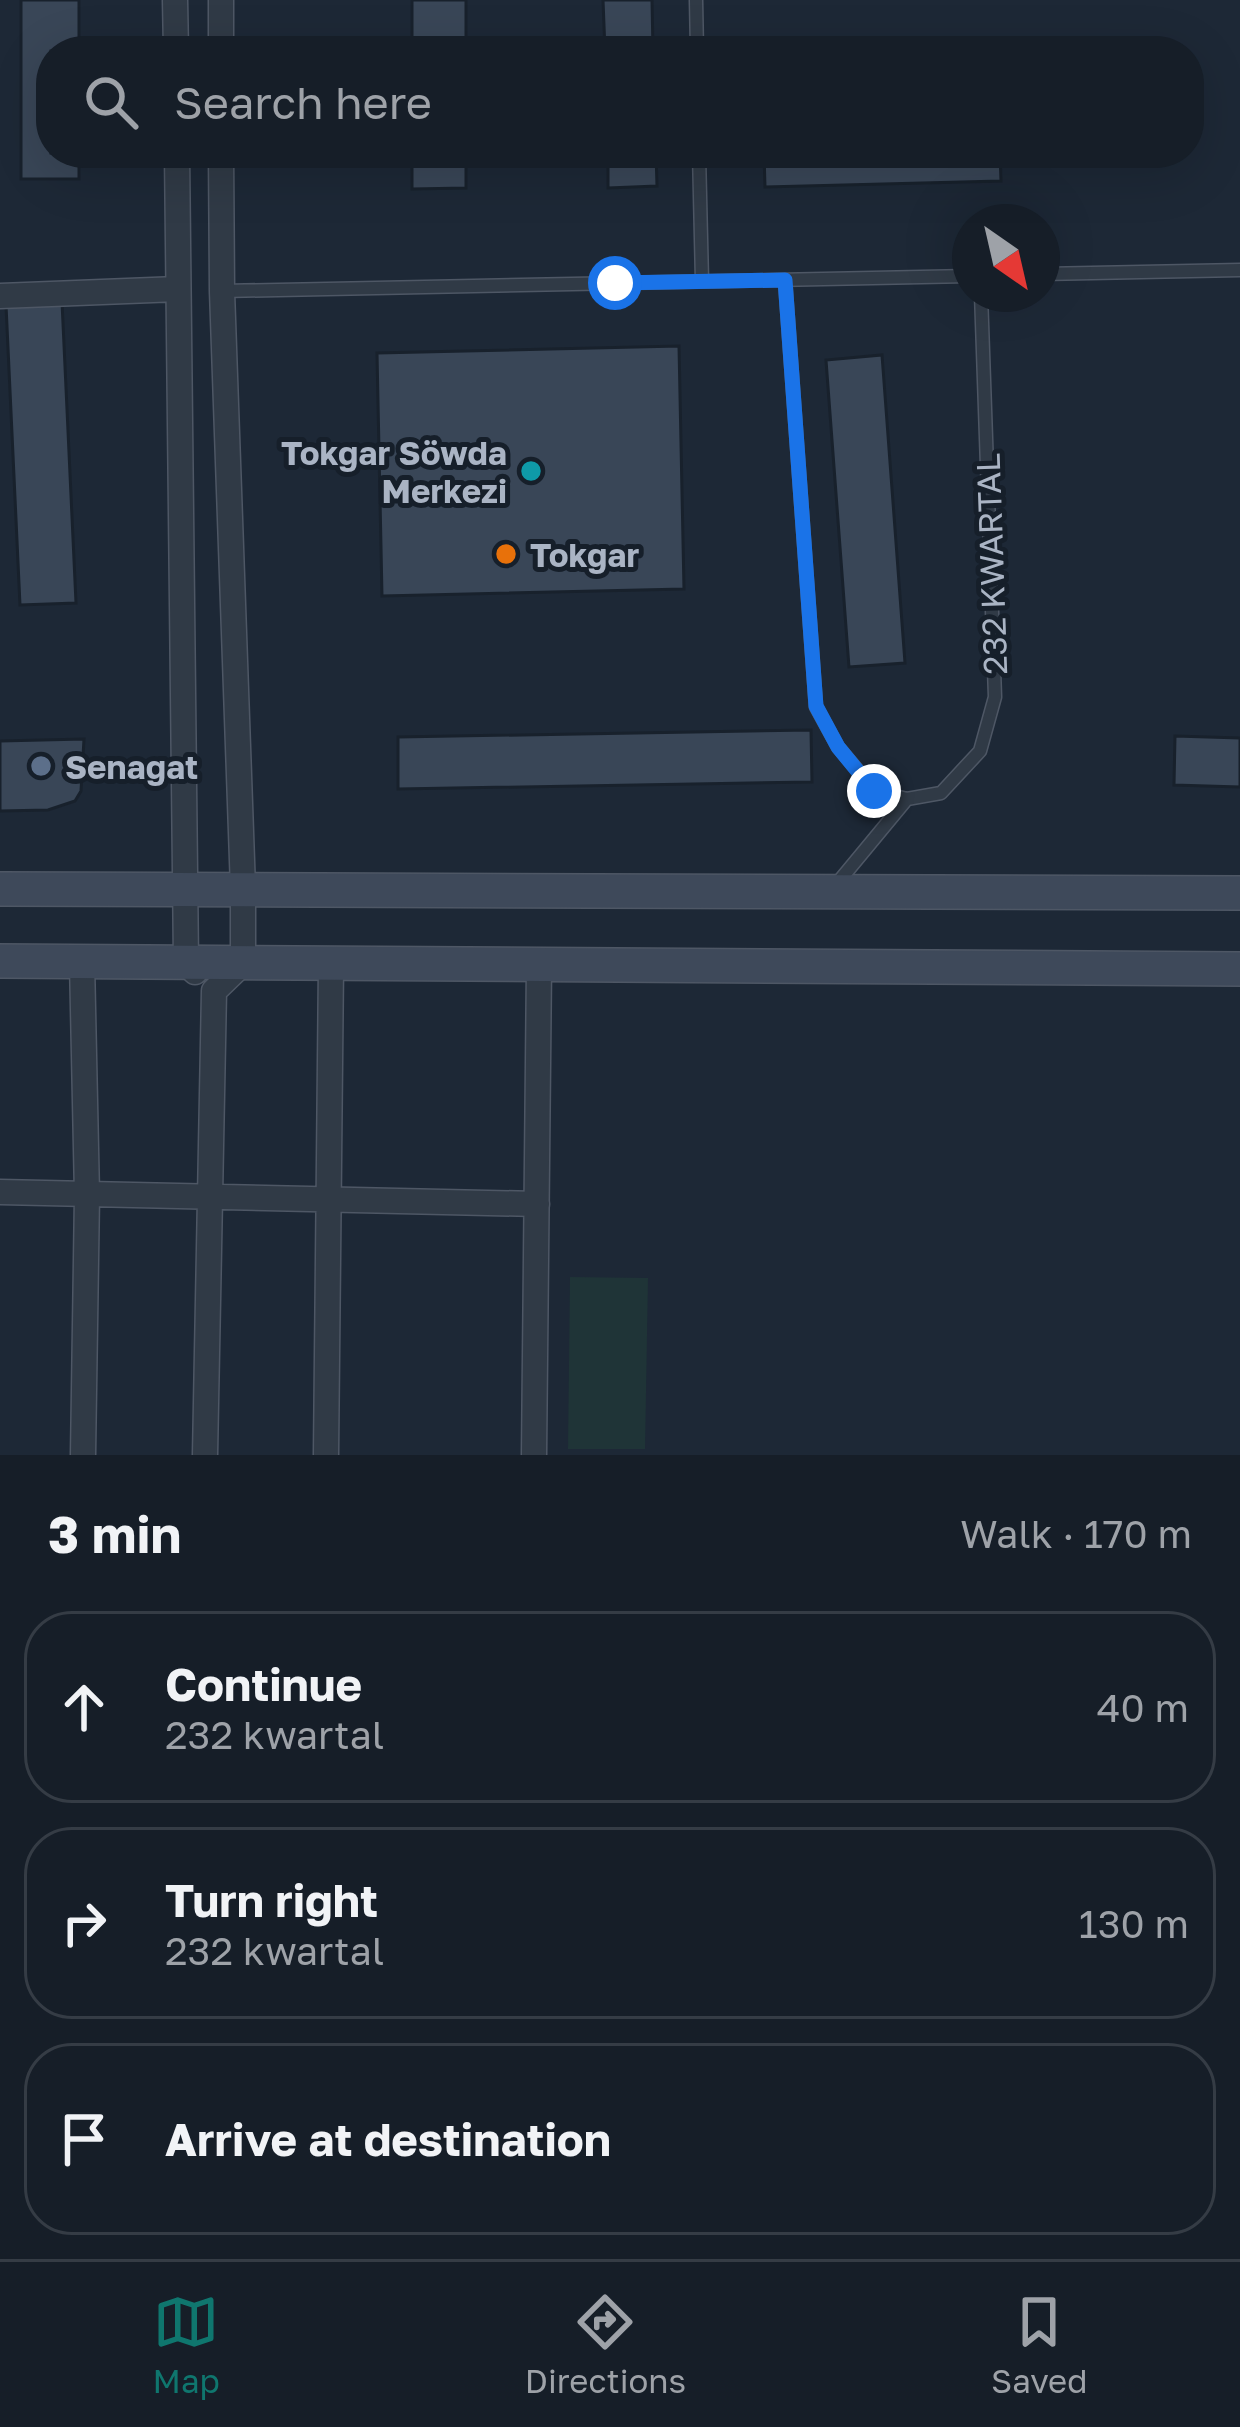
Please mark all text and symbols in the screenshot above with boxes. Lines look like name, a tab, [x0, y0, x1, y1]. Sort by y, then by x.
search box	[36, 36, 1204, 168]
icon: search	[78, 69, 144, 135]
text: Search here	[174, 75, 432, 129]
north arrow	[952, 204, 1060, 312]
route start	[588, 256, 642, 310]
place label: Tokgar Söwda Merkezi	[281, 433, 507, 510]
street label: 232 KWARTAL	[968, 452, 1014, 675]
marker: Tokgar Söwda Merkezi	[518, 458, 544, 484]
place label: Tokgar	[530, 535, 640, 574]
marker: Tokgar	[493, 541, 519, 567]
place label: Senagat	[65, 747, 198, 786]
marker: Senagat	[28, 753, 54, 779]
route end	[847, 764, 901, 818]
text: 3 min	[48, 1503, 181, 1564]
text: Walk · 170 m	[960, 1510, 1192, 1557]
text: Continue	[165, 1657, 362, 1711]
icon: ahead	[51, 1674, 117, 1740]
text: 40 m	[1097, 1684, 1189, 1731]
text: 232 kwartal	[165, 1711, 384, 1758]
text: Turn right	[165, 1873, 378, 1927]
icon: right	[51, 1890, 117, 1956]
text: 130 m	[1079, 1900, 1189, 1947]
text: 232 kwartal	[165, 1927, 384, 1974]
icon: arrive	[51, 2106, 117, 2172]
text: Arrive at destination	[165, 2112, 611, 2166]
tab: Map	[153, 2289, 220, 2400]
tab: Directions	[525, 2289, 686, 2400]
tab: Saved	[991, 2289, 1087, 2400]

